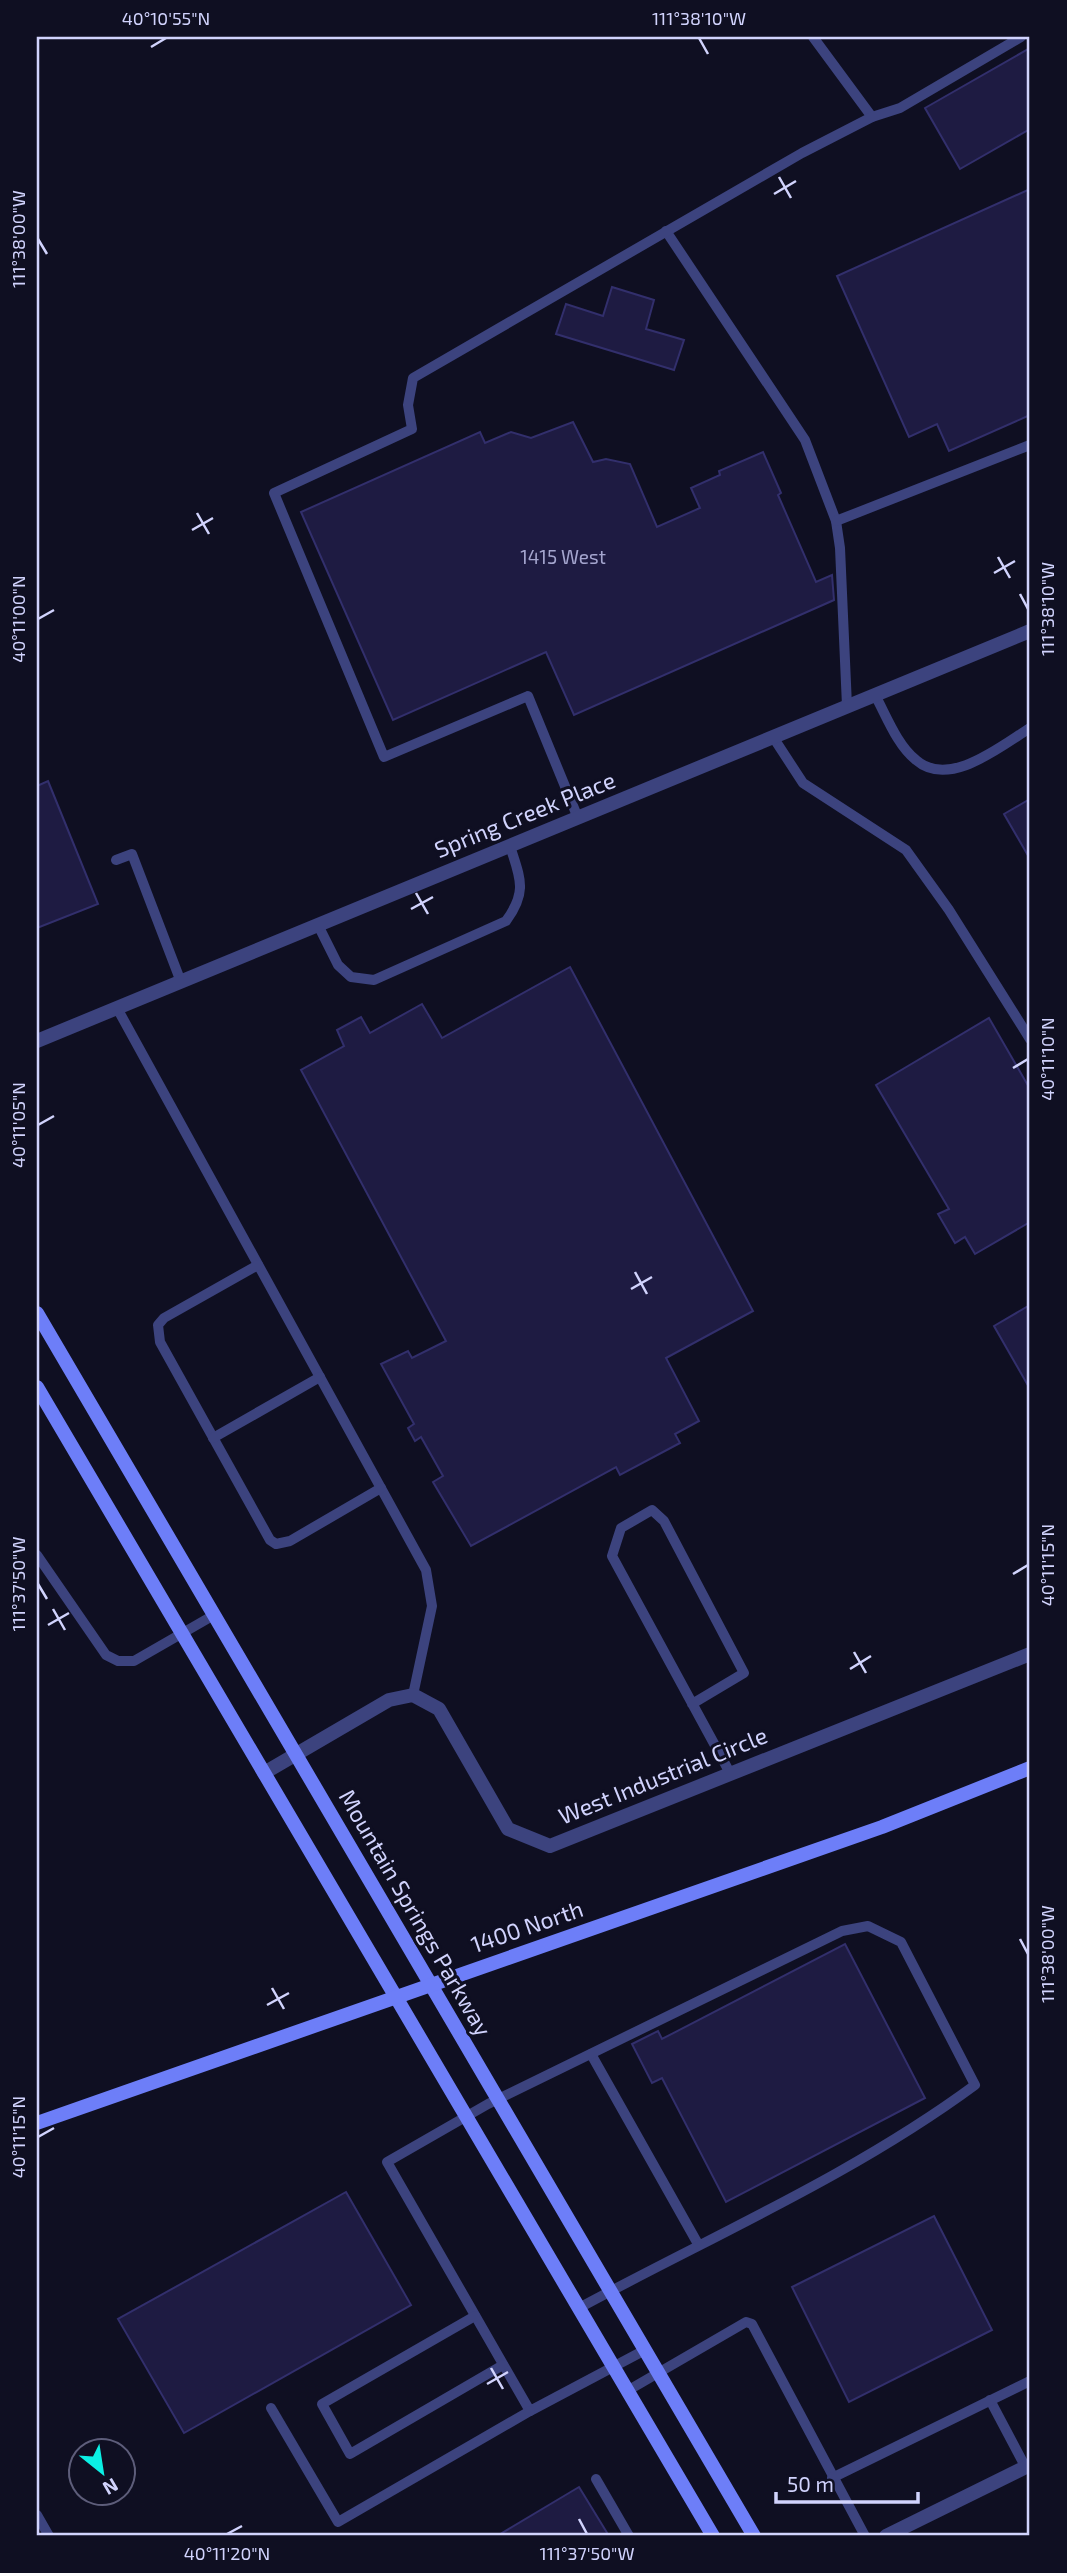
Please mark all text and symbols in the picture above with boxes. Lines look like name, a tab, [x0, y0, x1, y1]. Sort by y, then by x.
text: 40°10'55"N	[122, 7, 210, 29]
text: 111°38'10"W	[652, 7, 746, 29]
text: 111°38'00"W	[7, 190, 29, 288]
house number: 1415 West	[520, 545, 606, 568]
text: 111°38'10"W	[1036, 562, 1058, 656]
text: 40°11'00"N	[7, 575, 29, 663]
street label: Spring Creek Place	[430, 765, 619, 863]
text: 40°11'10"N	[1036, 1017, 1058, 1101]
text: 40°11'05"N	[7, 1082, 29, 1168]
text: 40°11'15"N	[1036, 1524, 1058, 1606]
text: 111°37'50"W	[7, 1537, 29, 1631]
street label: West Industrial Circle	[554, 1720, 771, 1830]
street label: Mountain Springs Parkway	[334, 1784, 498, 2041]
street label: 1400 North	[467, 1894, 586, 1958]
text: 111°38'00"W	[1036, 1905, 1058, 2003]
text: 40°11'15"N	[7, 2096, 29, 2178]
north arrow	[66, 2436, 136, 2506]
scale bar	[776, 2461, 918, 2505]
text: 50 m	[787, 2471, 834, 2496]
text: N	[99, 2474, 122, 2501]
text: 40°11'20"N	[184, 2542, 270, 2564]
text: 111°37'50"W	[540, 2542, 634, 2564]

